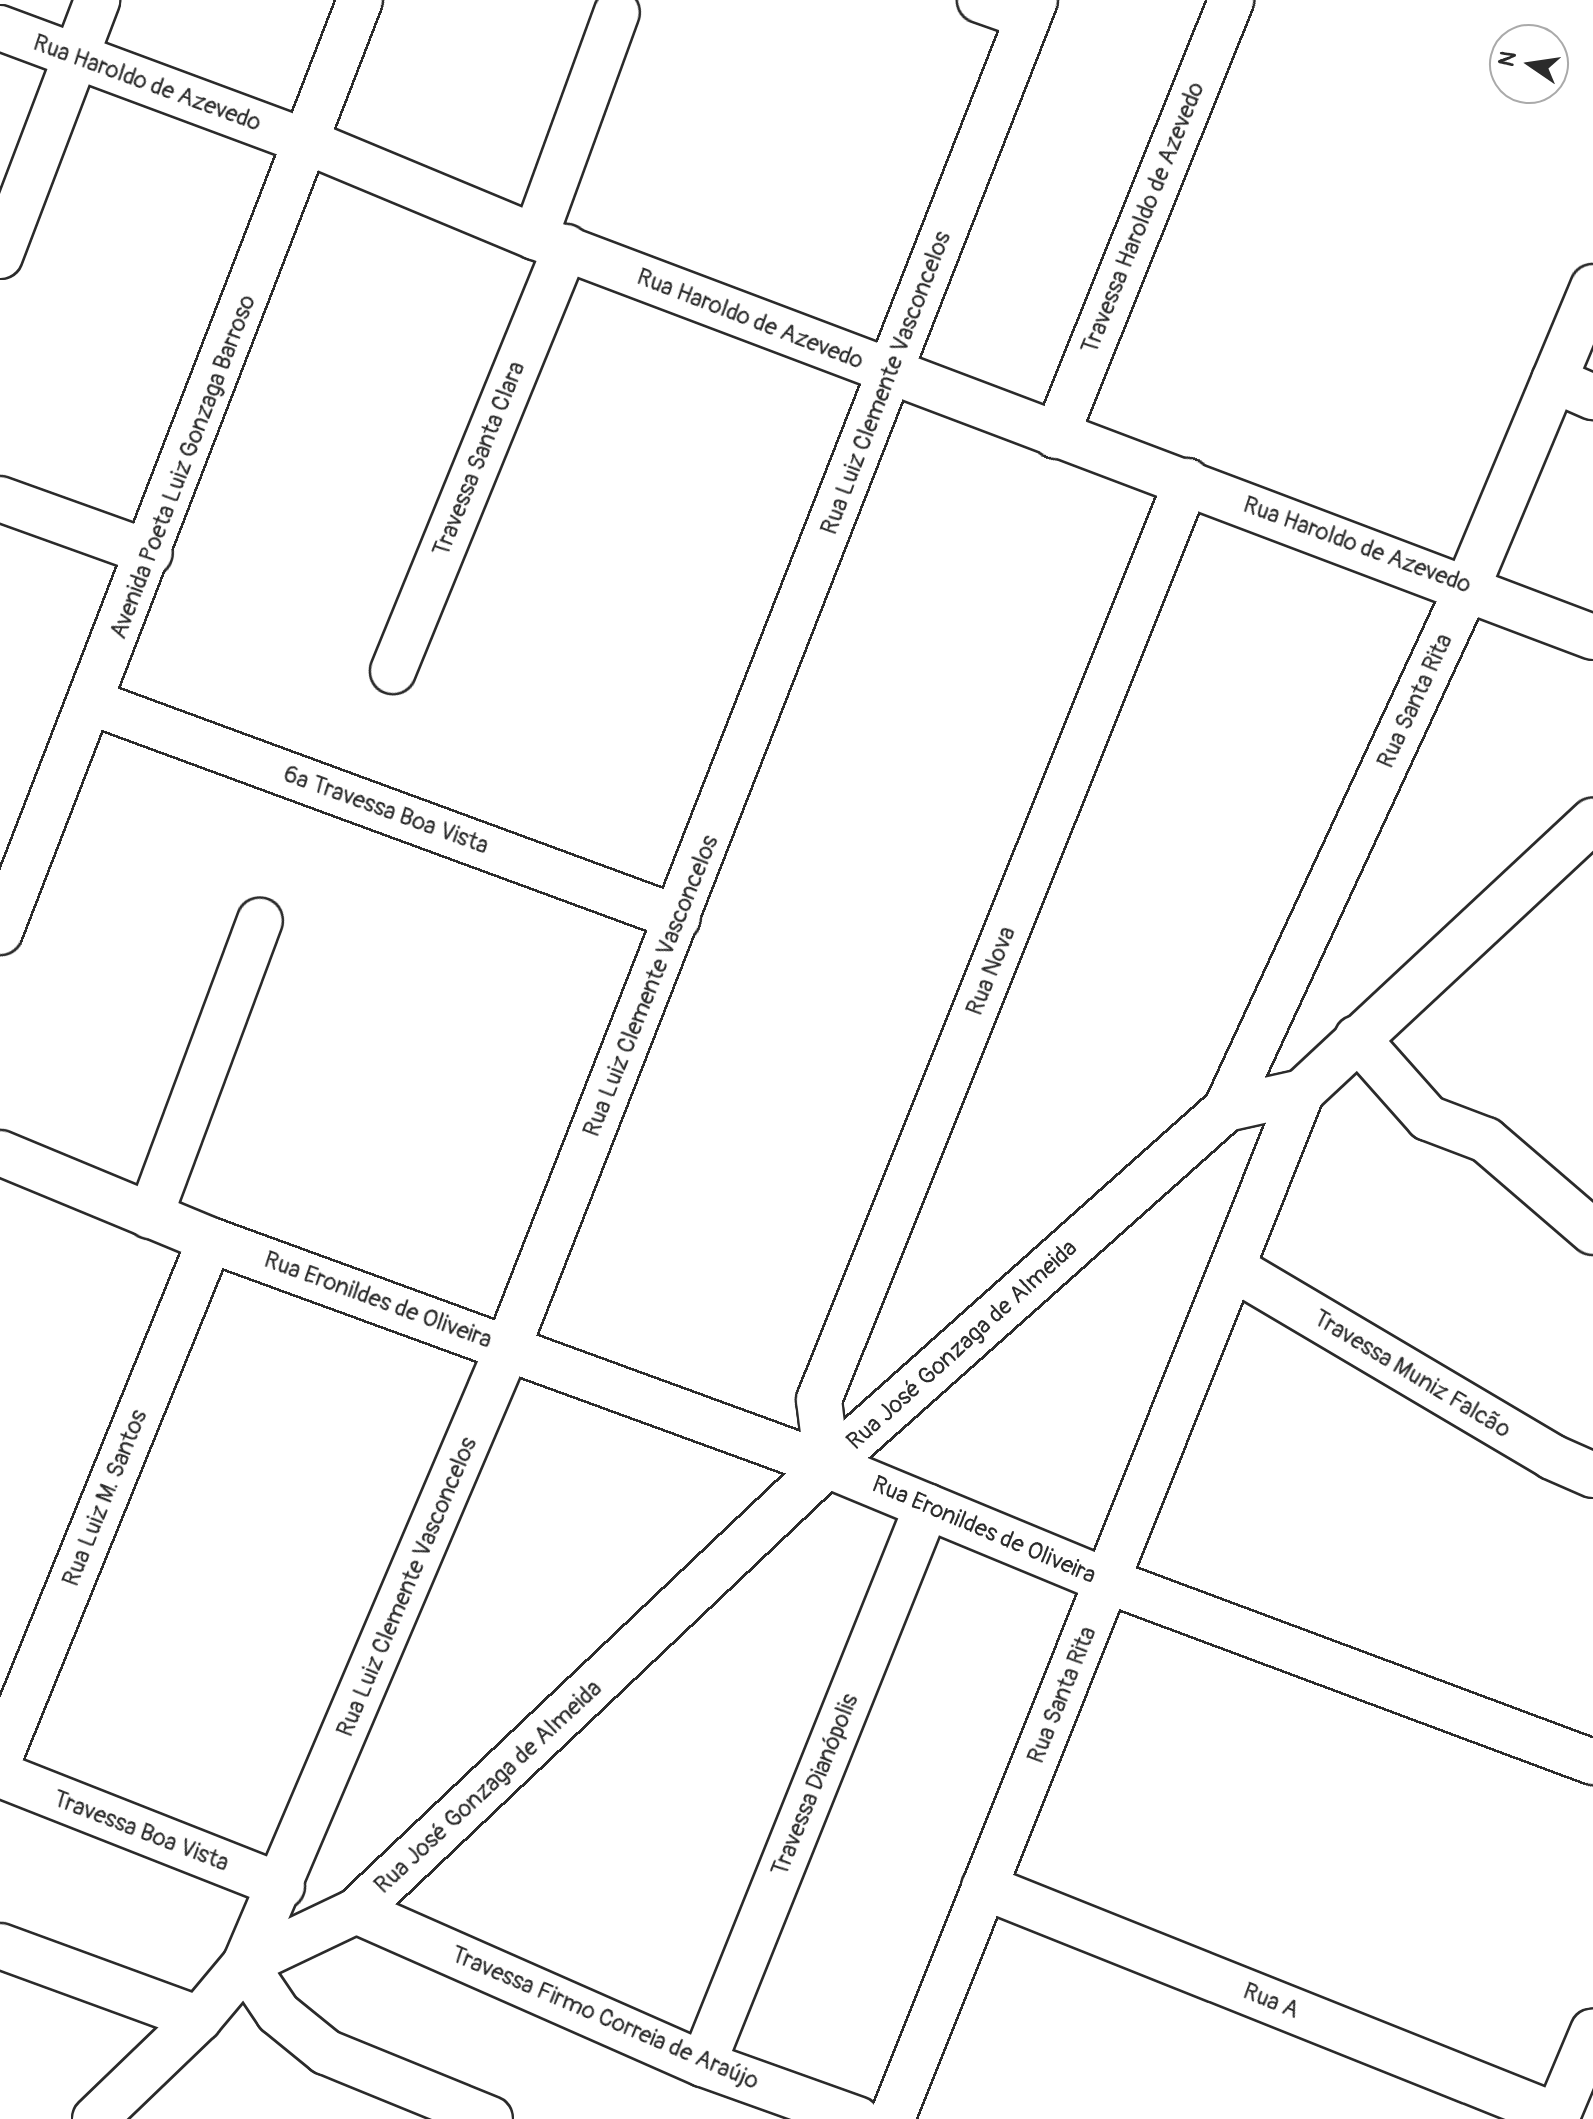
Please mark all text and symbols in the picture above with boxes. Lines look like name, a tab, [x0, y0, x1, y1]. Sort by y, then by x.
north arrow	[1489, 24, 1569, 104]
street label: Rua Haroldo de Azevedo	[29, 28, 265, 138]
text: N	[1492, 49, 1523, 69]
street label: Travessa Haroldo de Azevedo	[1075, 78, 1211, 358]
street label: Rua Luiz Clemente Vasconcelos	[815, 227, 957, 539]
street label: Rua Haroldo de Azevedo	[633, 263, 867, 375]
street label: Avenida Poeta Luiz Gonzaga Barroso	[104, 291, 262, 643]
street label: Travessa Santa Clara	[427, 357, 531, 561]
street label: Rua Haroldo de Azevedo	[1239, 490, 1475, 600]
street label: Rua Santa Rita	[1371, 629, 1459, 773]
street label: 6ª Travessa Boa Vista	[280, 760, 492, 860]
street label: Rua Luiz Clemente Vasconcelos	[577, 831, 725, 1141]
street label: Rua Nova	[960, 922, 1022, 1020]
street label: Rua José Gonzaga de Almeida	[841, 1234, 1083, 1456]
street label: Rua Eronildes de Oliveira	[260, 1245, 496, 1355]
street label: Travessa Muniz Falcão	[1308, 1304, 1516, 1444]
street label: Rua Luiz M. Santos	[56, 1405, 154, 1591]
street label: Rua Luiz Clemente Vasconcelos	[331, 1433, 483, 1741]
street label: Rua Eronildes de Oliveira	[868, 1470, 1100, 1590]
street label: Rua Santa Rita	[1021, 1622, 1103, 1768]
street label: Rua José Gonzaga de Almeida	[368, 1674, 608, 1900]
street label: Travessa Dianópolis	[765, 1690, 865, 1880]
street label: Travessa Boa Vista	[49, 1784, 233, 1878]
street label: Travessa Firmo Correia de Araújo	[447, 1940, 763, 2096]
street label: Rua A	[1239, 1977, 1303, 2025]

